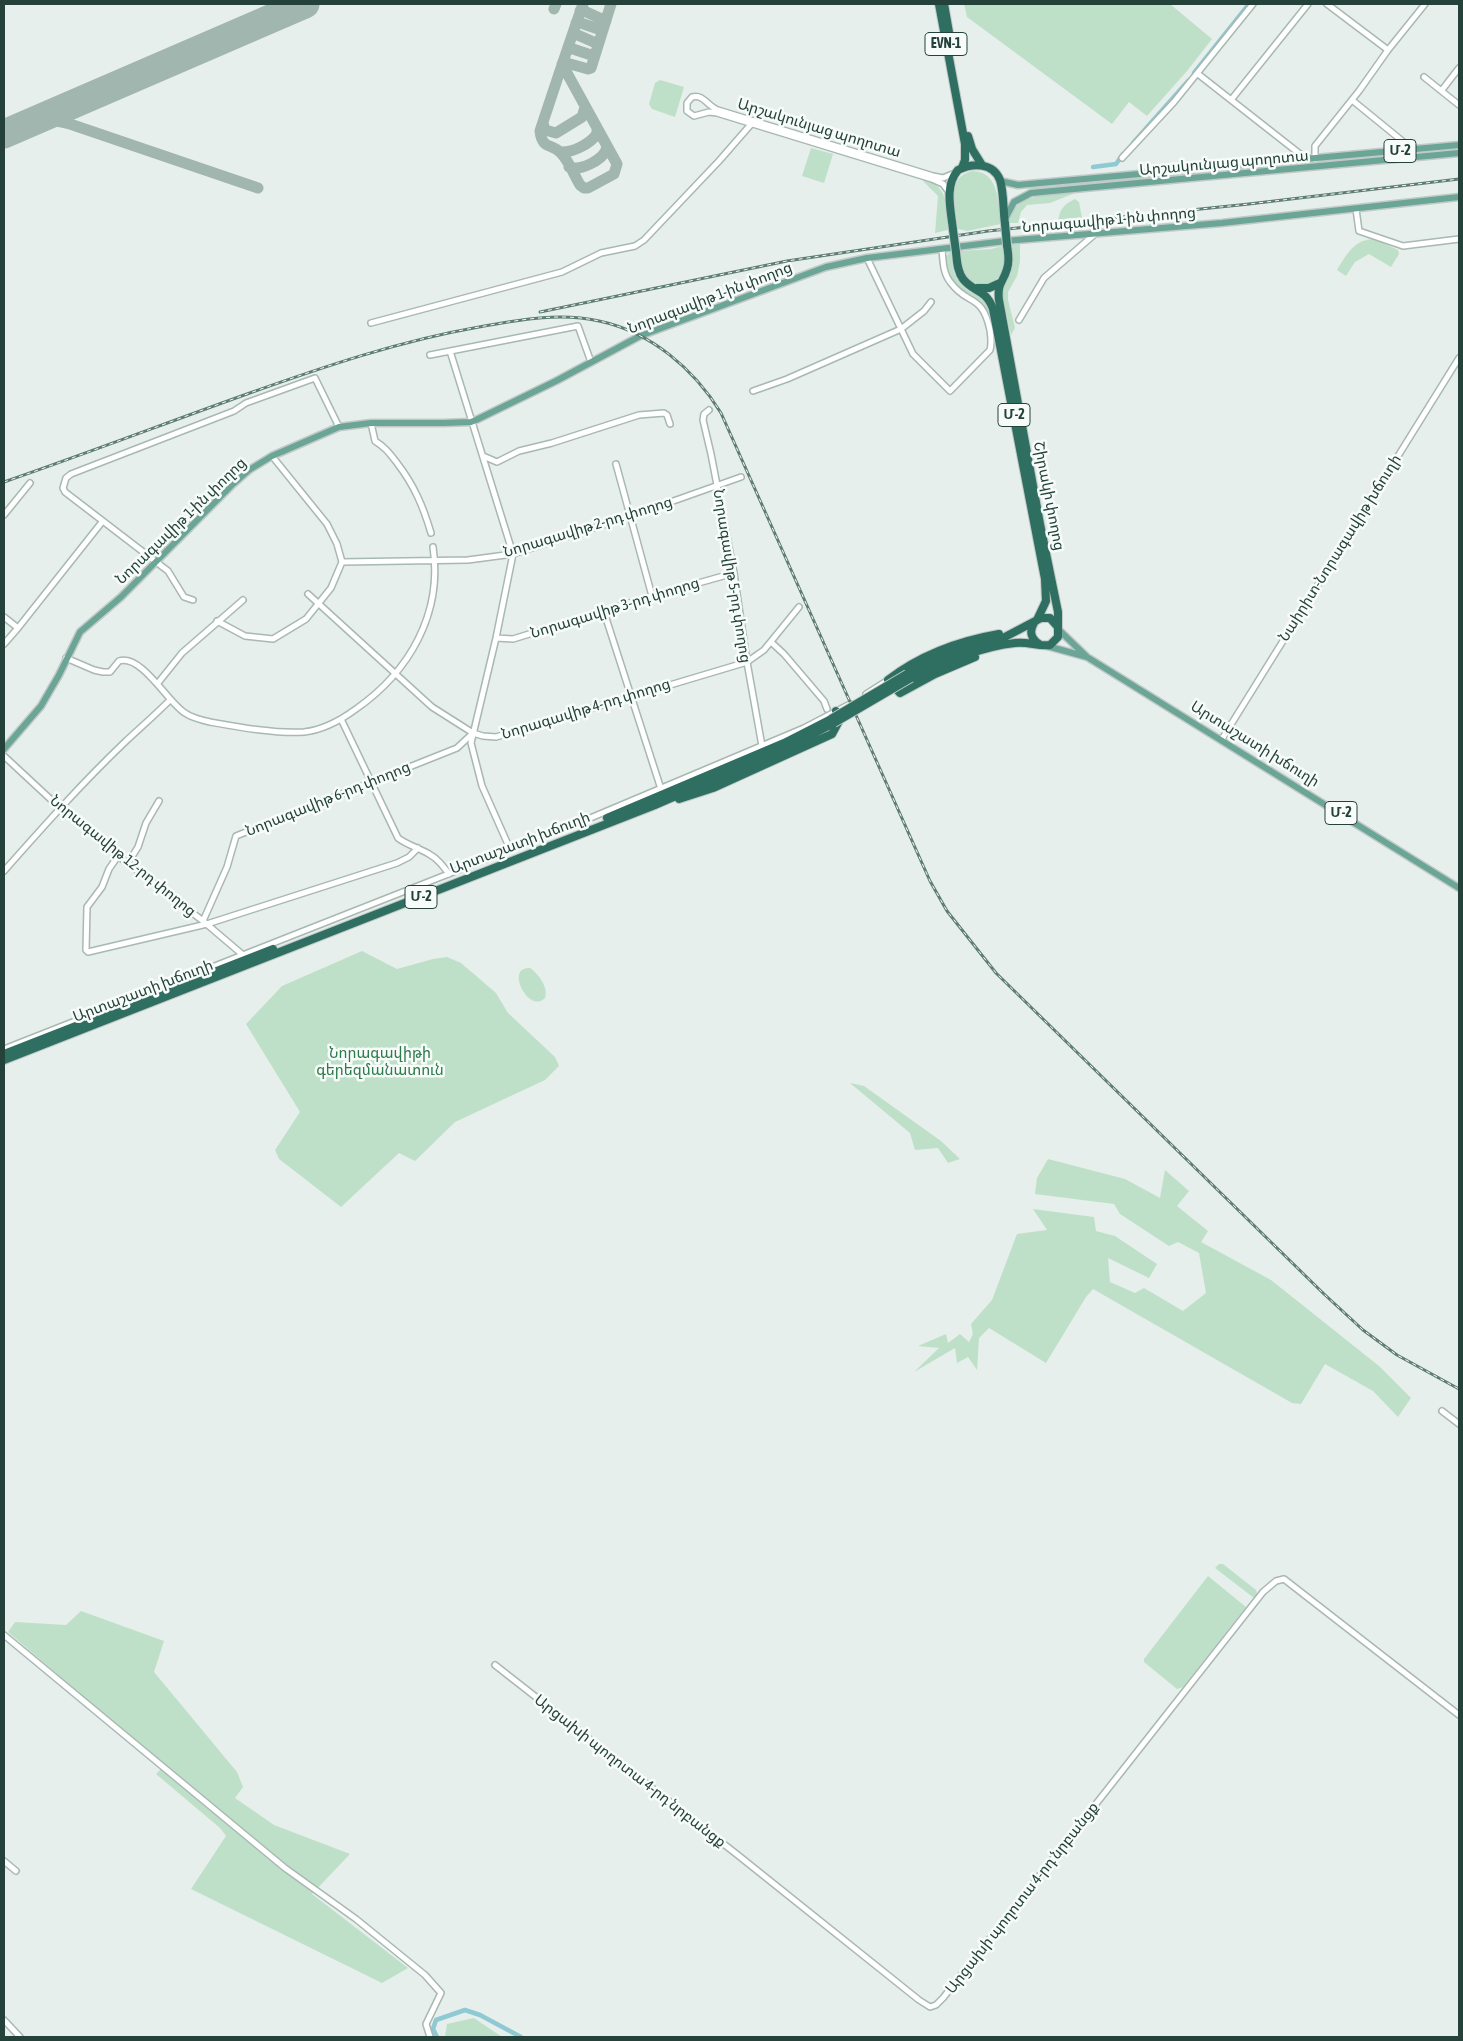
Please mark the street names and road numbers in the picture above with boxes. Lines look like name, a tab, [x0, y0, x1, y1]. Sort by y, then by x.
road number: EVN-1	[925, 33, 967, 56]
street label: Արշակունյաց պողոտա	[735, 95, 903, 161]
road number: Մ-2	[1384, 140, 1416, 162]
street label: Արշակունյաց պողոտա	[1139, 147, 1309, 179]
street label: Նորագավիթ 1-ին փողոց	[1021, 203, 1197, 237]
street label: Նորագավիթ 1-ին փողոց	[625, 258, 795, 338]
road number: Մ-2	[998, 404, 1030, 426]
street label: Շիրակի փողոց	[1030, 440, 1068, 552]
street label: Նաիրիտ-Նորագավիթ խճուղի	[1275, 451, 1405, 645]
street label: Նորագավիթ 1-ին փողոց	[112, 454, 250, 588]
street label: Նորագավիթ 5-րդ փողոց	[709, 488, 755, 664]
street label: Նորագավիթ 2-րդ փողոց	[501, 493, 675, 561]
street label: Նորագավիթ 3-րդ փողոց	[528, 574, 702, 642]
street label: Նորագավիթ 4-րդ փողոց	[499, 675, 673, 743]
street label: Արտաշատի խճուղի	[1187, 697, 1323, 791]
street label: Նորագավիթ 6-րդ փողոց	[243, 758, 413, 840]
street label: Նորագավիթ 12-րդ փողոց	[46, 791, 200, 921]
road number: Մ-2	[1325, 801, 1357, 824]
street label: Արտաշատի խճուղի	[447, 808, 593, 878]
road number: Մ-2	[405, 886, 437, 909]
street label: Արտաշատի խճուղի	[70, 956, 216, 1026]
street label: Արցախի պողոտա 4-րդ նրբանցք	[531, 1691, 729, 1851]
street label: Արցախի պողոտա 4-րդ նրբանցք	[942, 1799, 1102, 1997]

